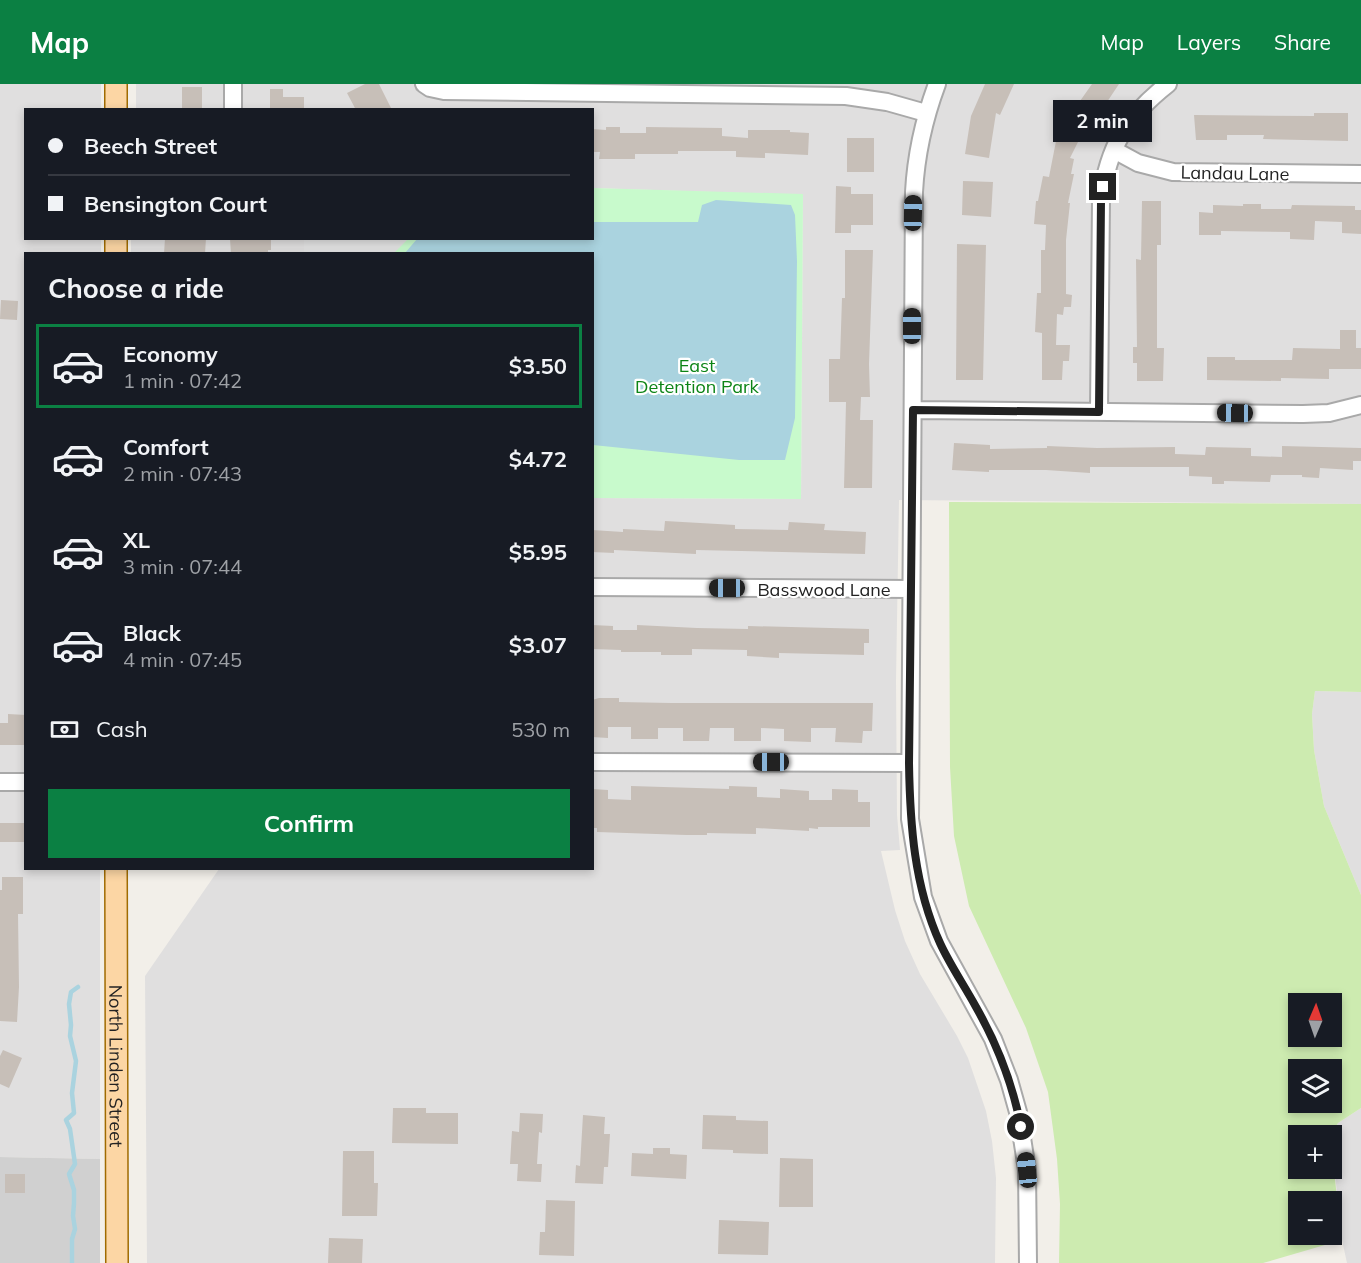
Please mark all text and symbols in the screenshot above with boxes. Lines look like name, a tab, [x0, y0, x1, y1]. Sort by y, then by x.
text: Map	[30, 25, 89, 60]
text: Map	[1101, 29, 1144, 55]
text: Layers	[1177, 29, 1241, 55]
text: Share	[1274, 29, 1331, 55]
callout: 2 min	[1054, 100, 1152, 142]
text: 2 min	[1076, 108, 1129, 133]
text: Beech Street	[84, 132, 217, 160]
street label: Landau Lane	[1180, 161, 1290, 185]
route end	[1089, 173, 1116, 200]
text: Bensington Court	[84, 190, 267, 218]
car	[904, 195, 922, 231]
text: Choose a ride	[48, 271, 224, 305]
car	[903, 308, 921, 344]
icon: car	[51, 339, 105, 393]
text: Economy	[123, 340, 218, 368]
text: $3.50	[509, 352, 567, 380]
park label: East Detention Park	[635, 354, 760, 398]
text: 1 min · 07:42	[123, 368, 242, 393]
car	[1217, 404, 1253, 422]
icon: car	[51, 432, 105, 486]
text: Comfort	[123, 433, 209, 461]
text: $4.72	[509, 445, 567, 473]
text: 2 min · 07:43	[123, 461, 242, 486]
icon: car	[51, 525, 105, 579]
text: XL	[123, 526, 150, 554]
text: $5.95	[509, 538, 567, 566]
text: 3 min · 07:44	[123, 554, 242, 579]
street label: Basswood Lane	[757, 578, 891, 601]
car	[709, 579, 745, 597]
icon: car	[51, 618, 105, 672]
text: Black	[123, 619, 181, 647]
text: $3.07	[509, 631, 567, 659]
text: 4 min · 07:45	[123, 647, 242, 672]
icon: cash	[48, 713, 81, 746]
text: Cash	[96, 715, 148, 743]
text: 530 m	[511, 717, 570, 742]
car	[753, 753, 789, 771]
button: Confirm	[48, 789, 570, 858]
street label: North Linden Street	[105, 985, 128, 1147]
north arrow	[1288, 993, 1342, 1047]
map controls	[1288, 993, 1342, 1245]
button: layers	[1288, 1059, 1342, 1113]
route start	[1007, 1113, 1034, 1140]
button: +	[1288, 1125, 1342, 1179]
car	[1016, 1151, 1038, 1189]
button: −	[1288, 1191, 1342, 1245]

